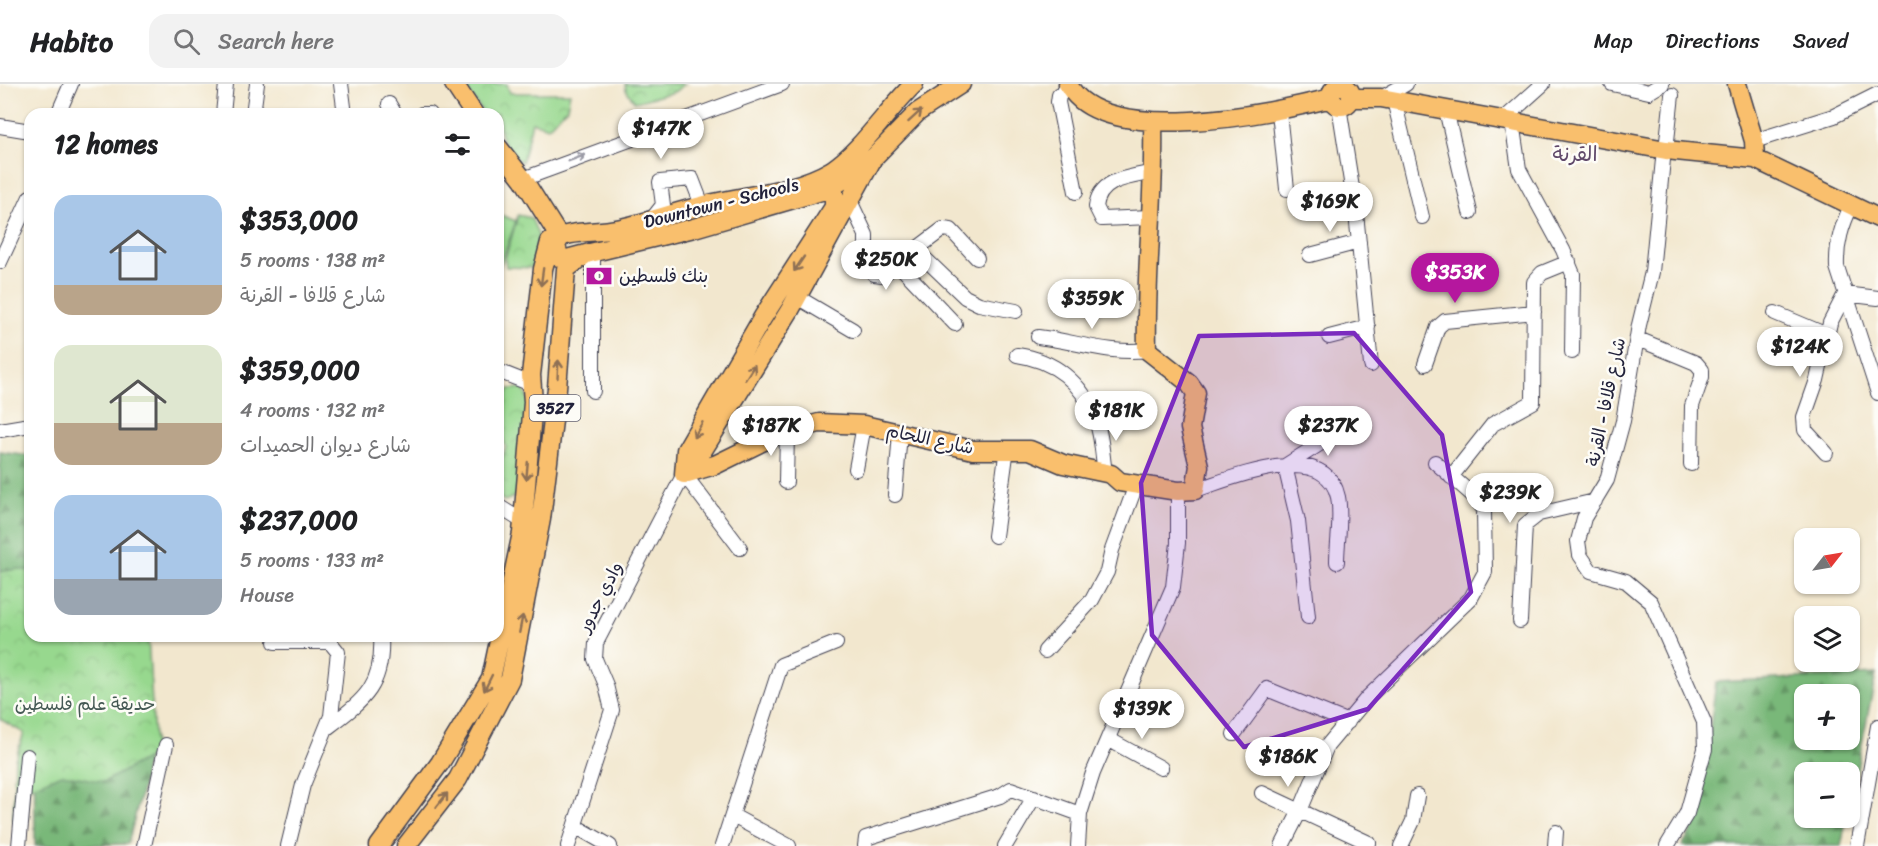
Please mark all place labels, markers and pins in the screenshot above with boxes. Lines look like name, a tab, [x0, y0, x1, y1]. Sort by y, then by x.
pin: $147K	[619, 109, 703, 160]
pin: $169K	[1288, 182, 1372, 233]
pin: $250K	[844, 240, 928, 291]
pin: $353K	[1413, 253, 1497, 304]
place label: بنك فلسطين	[619, 260, 708, 292]
bank icon: بنك فلسطين	[584, 261, 614, 291]
pin: $359K	[1050, 279, 1134, 330]
pin: $124K	[1758, 327, 1842, 378]
pin: $181K	[1074, 391, 1158, 442]
pin: $187K	[729, 406, 813, 457]
pin: $237K	[1286, 406, 1370, 457]
pin: $239K	[1468, 473, 1552, 524]
pin: $139K	[1100, 689, 1184, 740]
pin: $186K	[1246, 737, 1330, 788]

